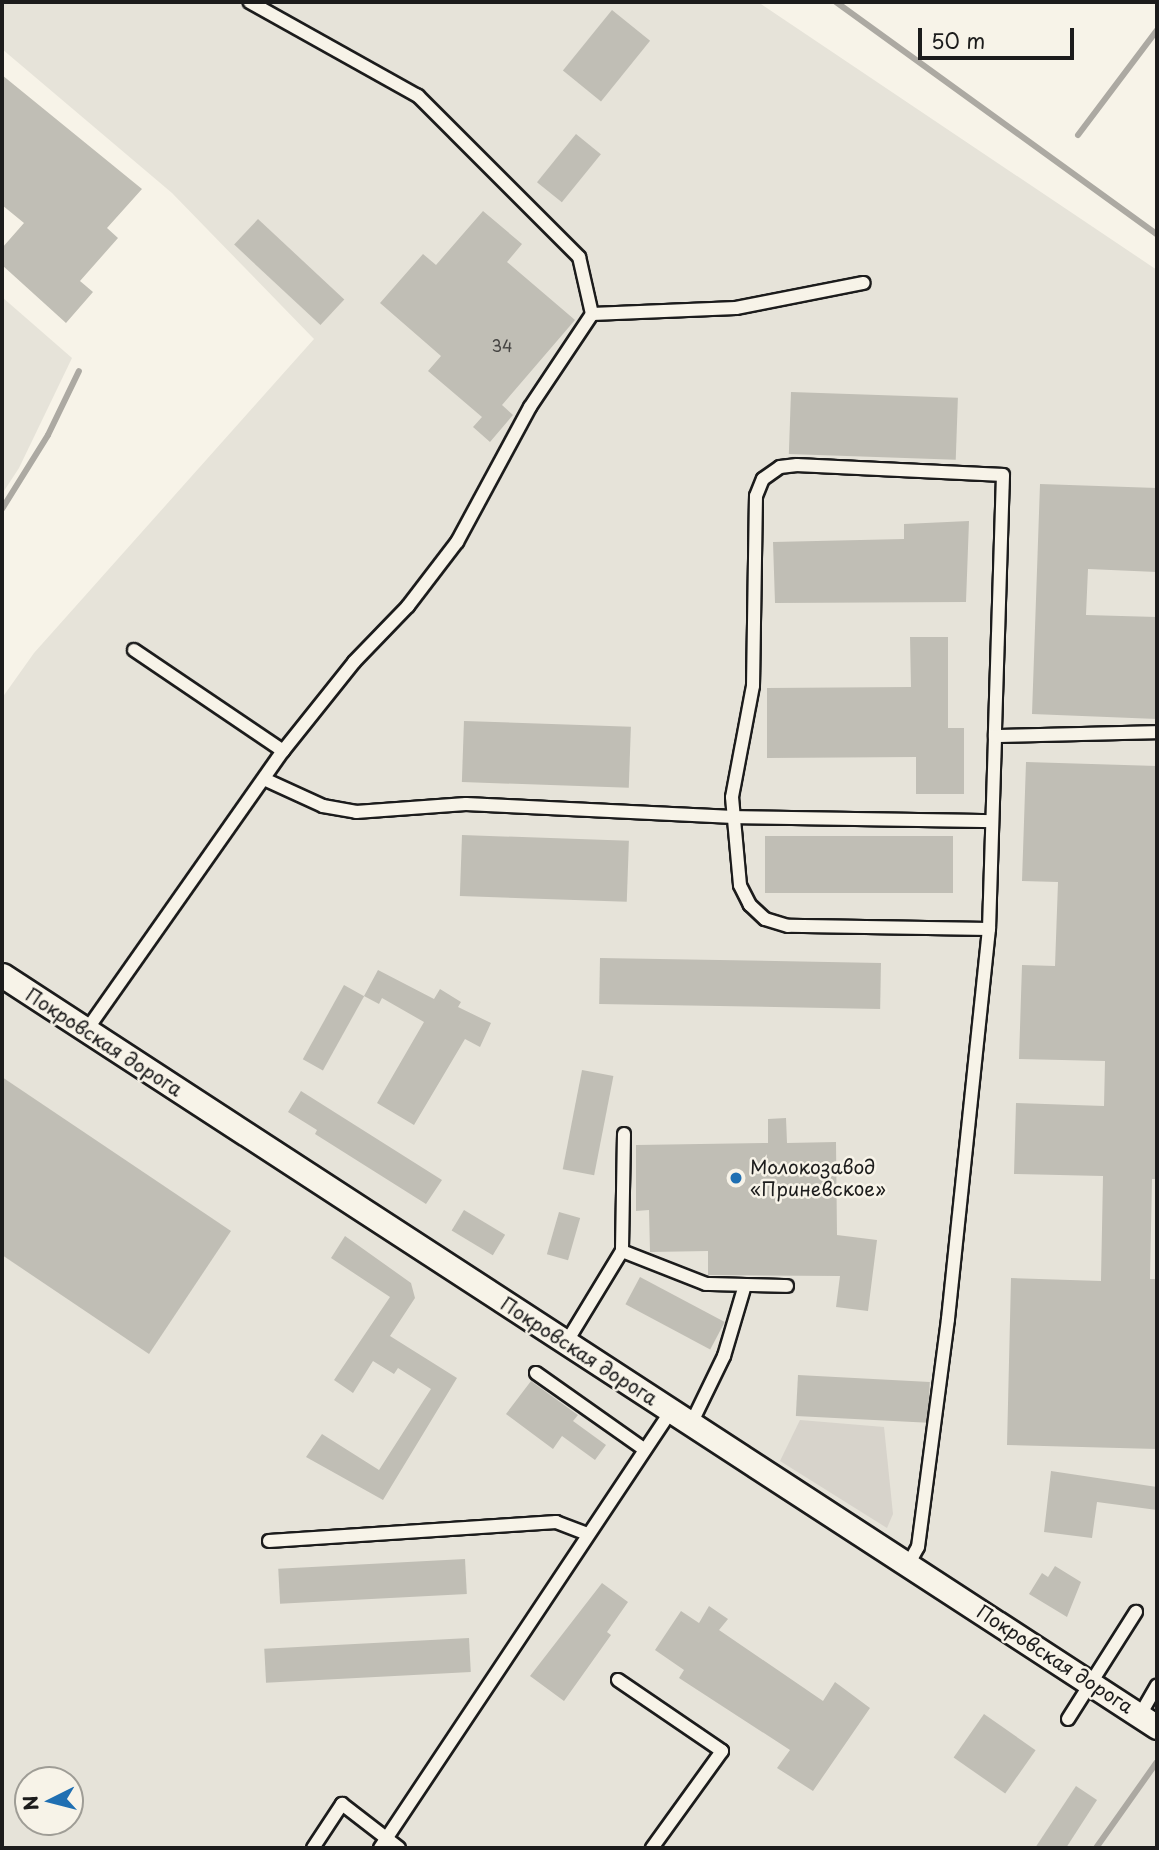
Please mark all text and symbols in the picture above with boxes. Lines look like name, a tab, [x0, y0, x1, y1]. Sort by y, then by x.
scale bar	[921, 14, 1077, 58]
text: 50 m	[931, 24, 985, 56]
house number: 34	[491, 335, 513, 355]
street label: Покровская дорога	[21, 983, 187, 1101]
place label: Молокозавод «Приневское»	[750, 1156, 886, 1200]
marker: Молокозавод «Приневское»	[728, 1170, 744, 1186]
street label: Покровская дорога	[496, 1292, 662, 1410]
street label: Покровская дорога	[972, 1600, 1138, 1718]
north arrow	[14, 1766, 84, 1836]
text: N	[15, 1794, 45, 1812]

